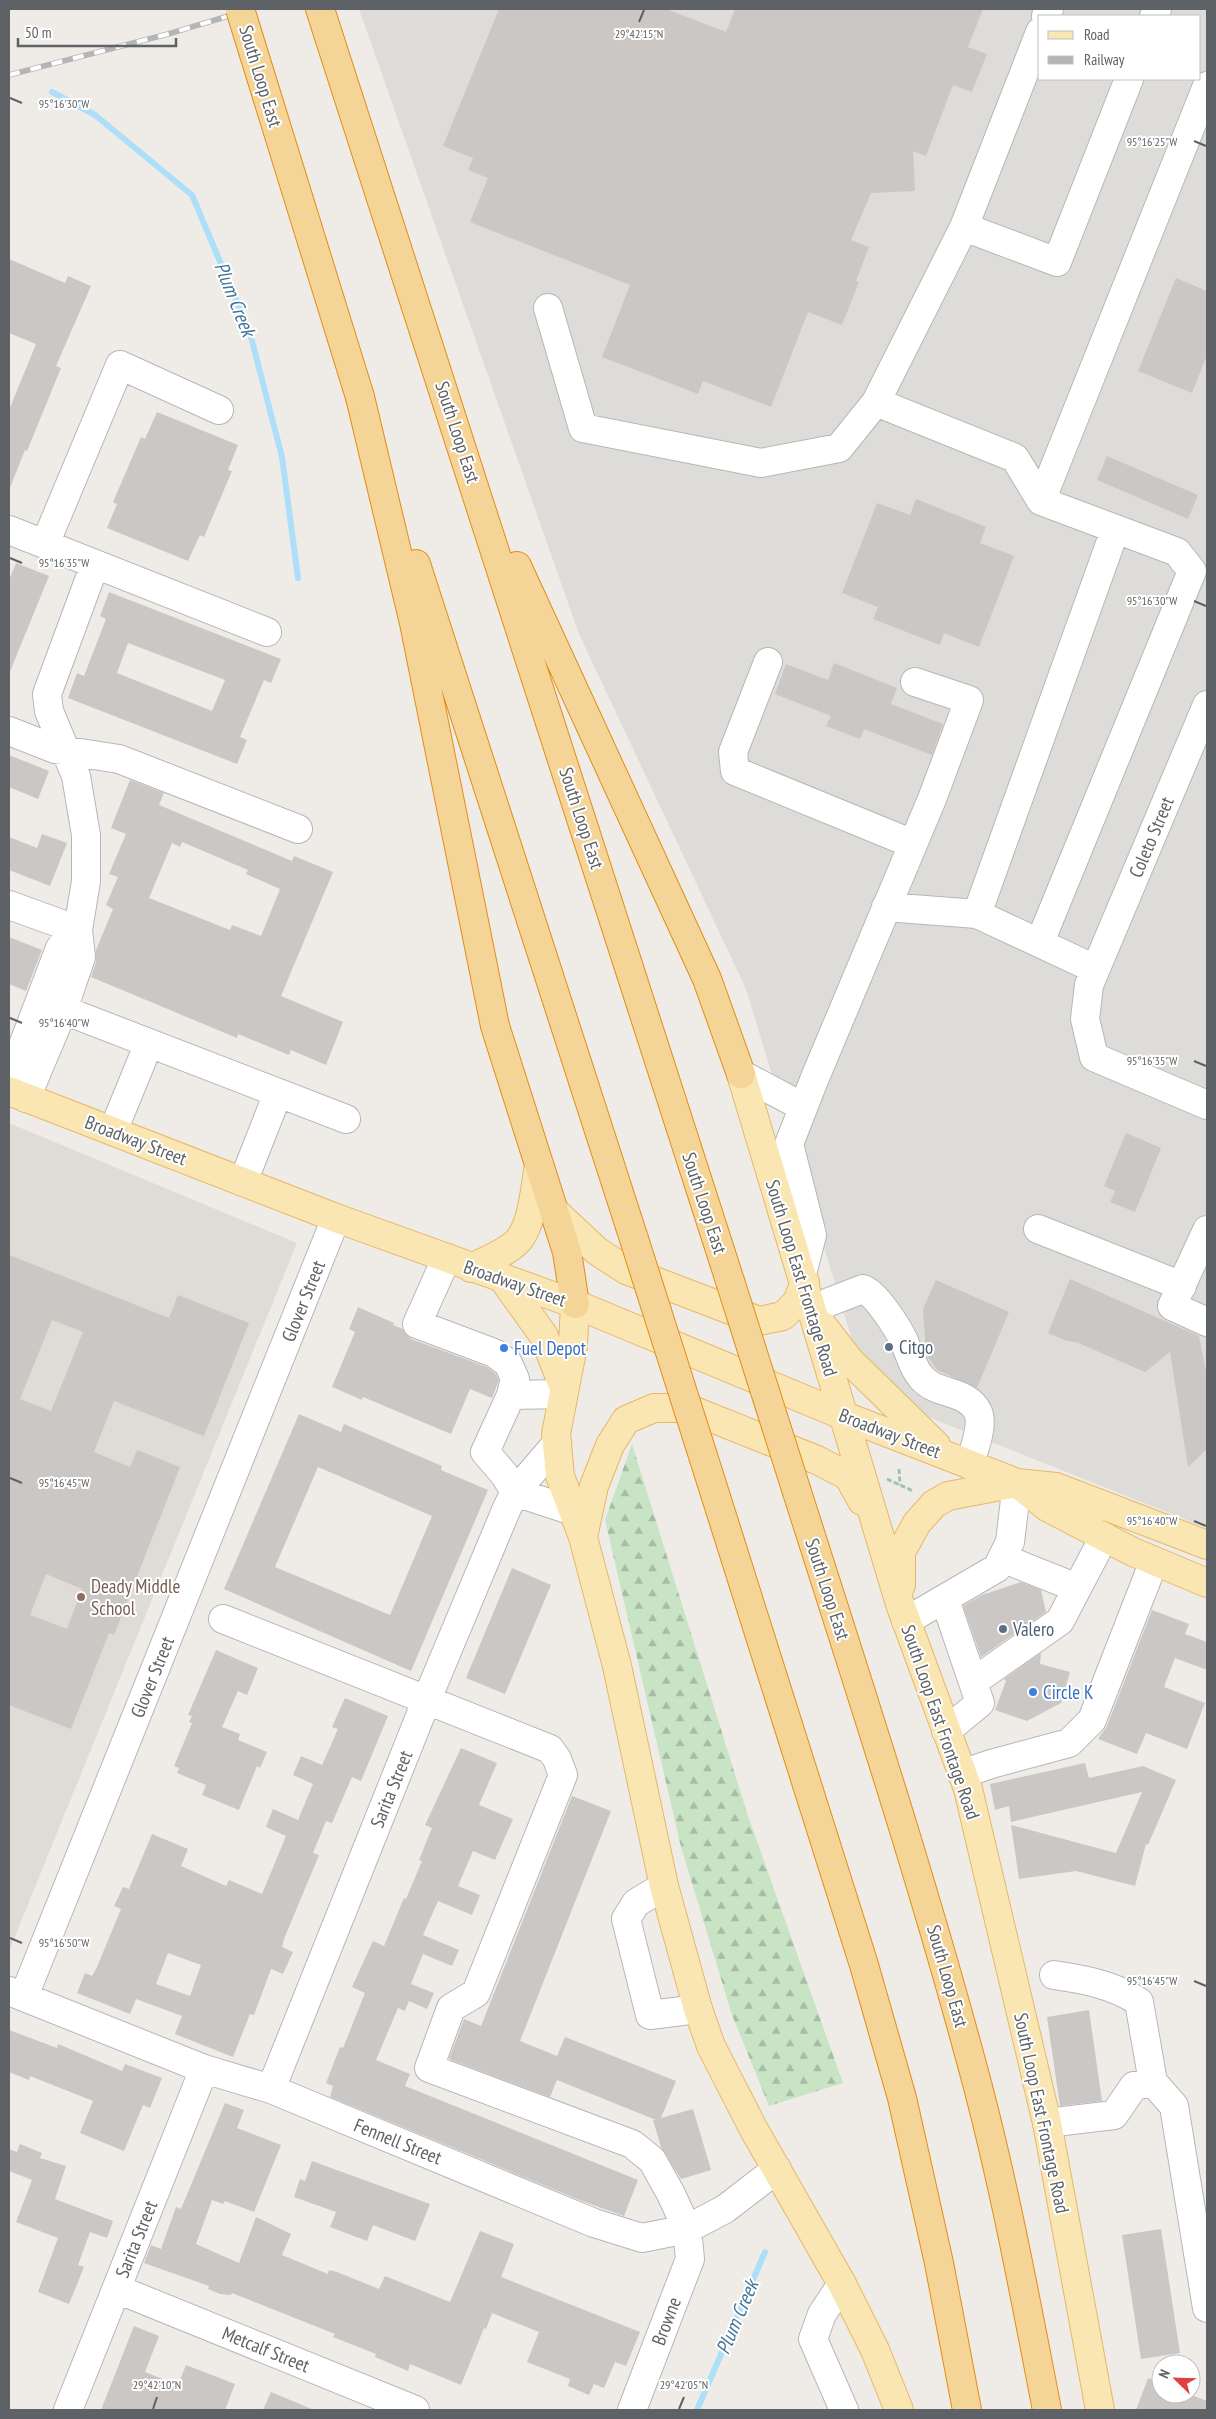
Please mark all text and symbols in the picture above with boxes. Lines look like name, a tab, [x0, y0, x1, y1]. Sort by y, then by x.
scale bar	[18, 15, 175, 47]
legend	[1038, 15, 1201, 80]
street label: South Loop East	[234, 22, 288, 131]
text: 50 m	[25, 23, 51, 42]
text: Road	[1084, 25, 1110, 44]
text: 29°42'15"N	[615, 26, 663, 41]
text: Railway	[1084, 50, 1125, 69]
text: 95°16'30"W	[39, 96, 89, 111]
text: 95°16'25"W	[1127, 134, 1177, 149]
water label: Plum Creek	[208, 258, 263, 342]
street label: South Loop East	[430, 378, 486, 487]
text: 95°16'35"W	[39, 555, 89, 570]
text: 95°16'30"W	[1127, 593, 1177, 608]
street label: South Loop East	[554, 764, 610, 873]
street label: Coleto Street	[1123, 792, 1179, 881]
text: 95°16'40"W	[39, 1015, 89, 1030]
text: 95°16'35"W	[1127, 1053, 1177, 1068]
street label: Broadway Street	[82, 1110, 191, 1171]
street label: South Loop East	[677, 1149, 733, 1258]
street label: South Loop East Frontage Road	[761, 1177, 843, 1379]
street label: Broadway Street	[461, 1254, 570, 1312]
street label: Glover Street	[276, 1256, 330, 1345]
place label: Citgo	[899, 1335, 933, 1359]
place label: Fuel Depot	[514, 1336, 587, 1360]
marker: Citgo	[883, 1341, 895, 1353]
marker: Fuel Depot	[498, 1342, 510, 1354]
street label: Broadway Street	[836, 1403, 945, 1464]
text: 95°16'45"W	[39, 1475, 89, 1490]
text: 95°16'40"W	[1127, 1513, 1177, 1528]
street label: South Loop East	[800, 1535, 856, 1644]
place label: Deady Middle School	[91, 1574, 180, 1620]
marker: Deady Middle School	[75, 1591, 87, 1603]
place label: Valero	[1012, 1617, 1054, 1641]
street label: South Loop East Frontage Road	[896, 1622, 986, 1822]
marker: Valero	[997, 1623, 1009, 1635]
street label: Glover Street	[125, 1632, 179, 1721]
place label: Circle K	[1043, 1680, 1093, 1704]
marker: Circle K	[1027, 1686, 1039, 1698]
street label: Sarita Street	[365, 1746, 418, 1831]
street label: South Loop East	[922, 1922, 974, 2031]
text: 95°16'50"W	[39, 1935, 89, 1950]
text: 95°16'45"W	[1127, 1973, 1177, 1988]
street label: South Loop East Frontage Road	[1009, 2011, 1075, 2215]
street label: Fennell Street	[351, 2113, 446, 2170]
street label: Sarita Street	[110, 2196, 163, 2281]
water label: Plum Creek	[710, 2274, 765, 2358]
street label: Browne	[646, 2293, 686, 2348]
street label: Metcalf Street	[219, 2321, 314, 2378]
north arrow	[1151, 2354, 1201, 2404]
text: N	[1154, 2367, 1174, 2381]
text: 29°42'10"N	[133, 2377, 181, 2392]
text: 29°42'05"N	[660, 2377, 708, 2392]

